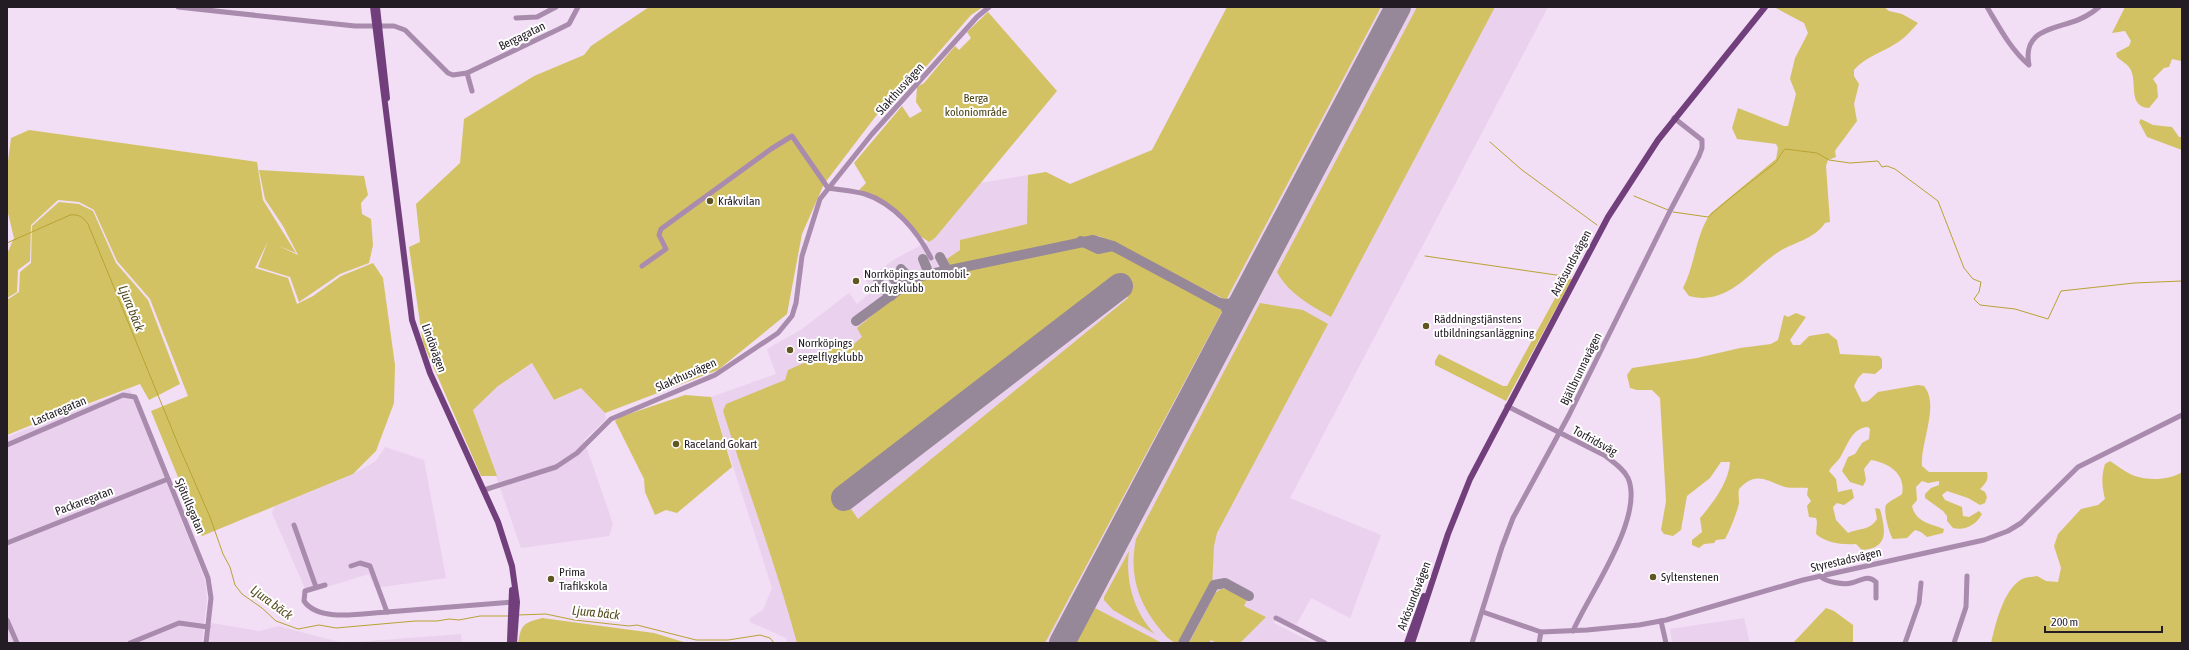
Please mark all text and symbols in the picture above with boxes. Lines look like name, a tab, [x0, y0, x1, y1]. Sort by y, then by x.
street label: Bergagatan	[496, 19, 548, 53]
street label: Slakthusvägen	[873, 60, 927, 118]
park label: Berga koloniområde	[945, 91, 1007, 119]
place label: Kråkvilan	[718, 194, 760, 208]
marker: Kråkvilan	[705, 196, 715, 206]
street label: Arkösundsvägen	[1548, 228, 1594, 298]
place label: Norrköpings automobil- och flygklubb	[864, 267, 969, 295]
marker: Norrköpings automobil- och flygklubb	[851, 276, 861, 286]
water label: Ljura bäck	[116, 283, 148, 334]
place label: Räddningstjänstens utbildningsanläggning	[1434, 312, 1535, 340]
marker: Räddningstjänstens utbildningsanläggning	[1421, 321, 1431, 331]
street label: Lindövägen	[419, 322, 449, 374]
street label: Bjällbrunnavägen	[1557, 330, 1605, 408]
place label: Norrköpings segelflygklubb	[798, 336, 864, 364]
marker: Norrköpings segelflygklubb	[785, 345, 795, 355]
street label: Slakthusvägen	[653, 355, 719, 395]
street label: Lastaregatan	[30, 393, 88, 429]
street label: Torfridsväg	[1570, 423, 1620, 459]
place label: Raceland Gokart	[684, 437, 758, 451]
marker: Raceland Gokart	[671, 439, 681, 449]
street label: Sjötullsgatan	[172, 476, 208, 536]
street label: Packaregatan	[53, 484, 115, 518]
street label: Styrestadsvägen	[1809, 545, 1883, 575]
street label: Arkösundsvägen	[1394, 560, 1434, 632]
place label: Prima Trafikskola	[559, 565, 607, 593]
place label: Syltenstenen	[1661, 570, 1719, 584]
marker: Syltenstenen	[1648, 572, 1658, 582]
marker: Prima Trafikskola	[546, 574, 556, 584]
water label: Ljura bäck	[248, 582, 296, 623]
water label: Ljura bäck	[571, 603, 621, 623]
scale bar	[2045, 608, 2162, 634]
text: 200 m	[2051, 615, 2078, 629]

